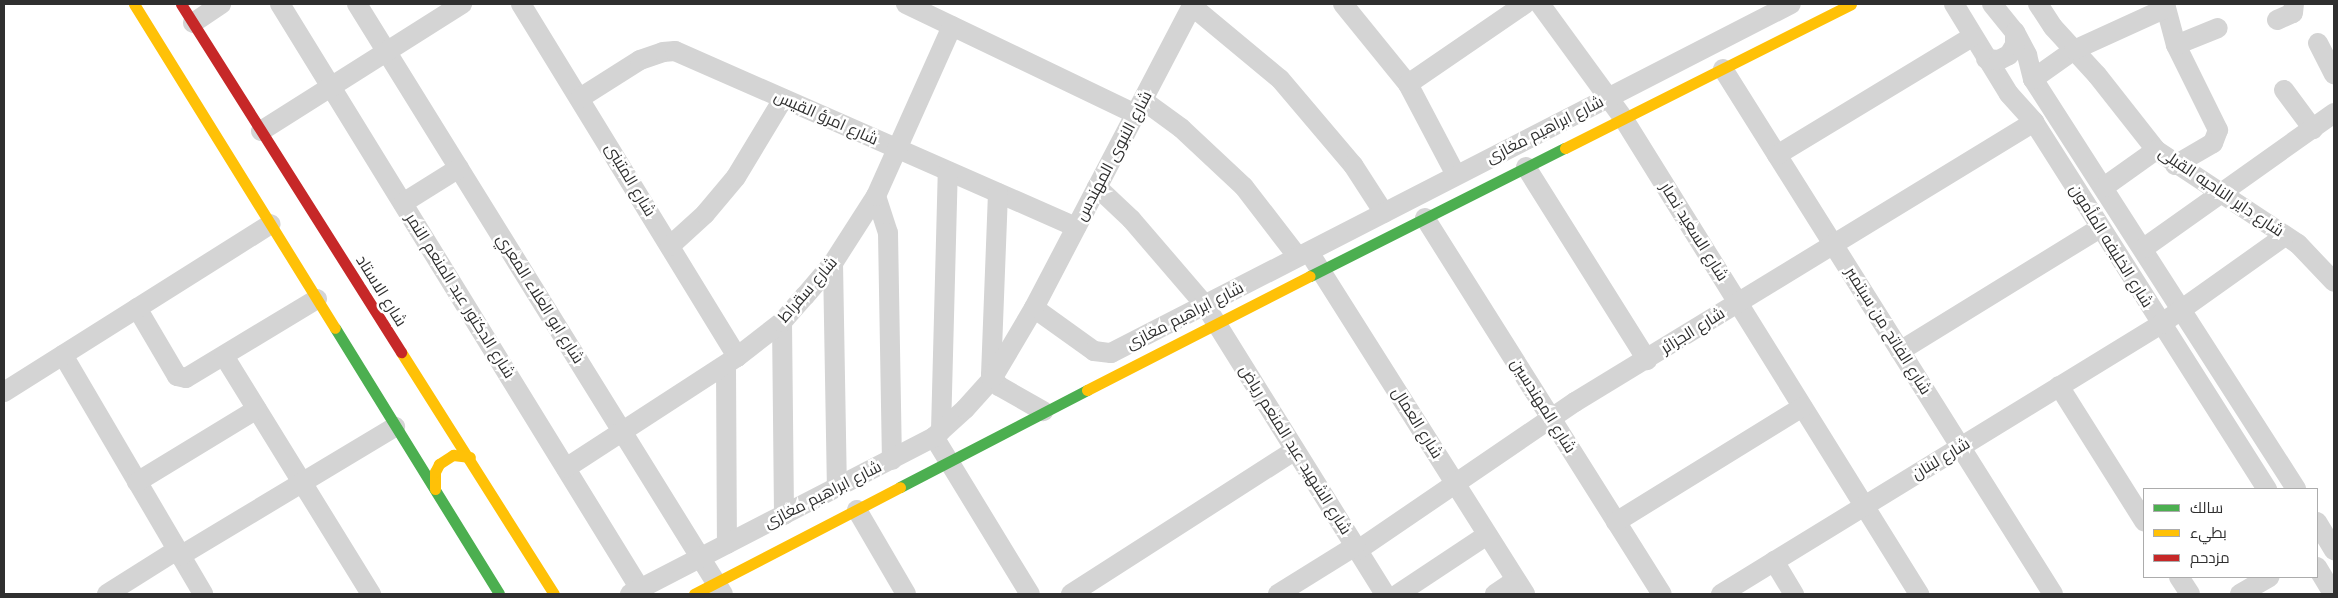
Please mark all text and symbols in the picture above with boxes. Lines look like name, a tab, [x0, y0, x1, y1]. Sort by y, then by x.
street label: شارع امرؤ القيس	[771, 87, 881, 149]
street label: شارع النبوى المهندس	[1072, 88, 1156, 224]
street label: شارع ابراهيم مغازى	[1483, 92, 1607, 168]
street label: شارع المتبنى	[601, 140, 659, 220]
street label: شارع داير الناحيه القبلى	[2155, 143, 2287, 241]
street label: شارع السعيد نصار	[1656, 179, 1732, 285]
street label: شارع الخليفه المأمون	[2065, 181, 2157, 311]
street label: شارع الدكتور عبد المنعم النمر	[401, 210, 519, 382]
street label: شارع ابو العلاء المعري	[492, 231, 588, 367]
street label: شارع الاستاد	[352, 252, 410, 330]
street label: شارع سقراط	[774, 253, 842, 327]
street label: شارع الفاتح من سبتمبر	[1841, 264, 1935, 398]
street label: شارع ابراهيم مغازى	[1123, 278, 1247, 354]
street label: شارع الجزائر	[1657, 304, 1729, 358]
street label: شارع المهندسين	[1506, 355, 1580, 457]
street label: شارع الشهيد عبد المنعم رياض	[1235, 362, 1355, 538]
street label: شارع العمال	[1388, 384, 1446, 462]
street label: شارع لبنان	[1908, 434, 1974, 484]
street label: شارع ابراهيم مغازى	[761, 457, 885, 533]
legend	[2143, 488, 2318, 578]
text: سالك	[2190, 499, 2223, 516]
text: بطيء	[2190, 524, 2227, 541]
text: مزدحم	[2190, 549, 2230, 566]

